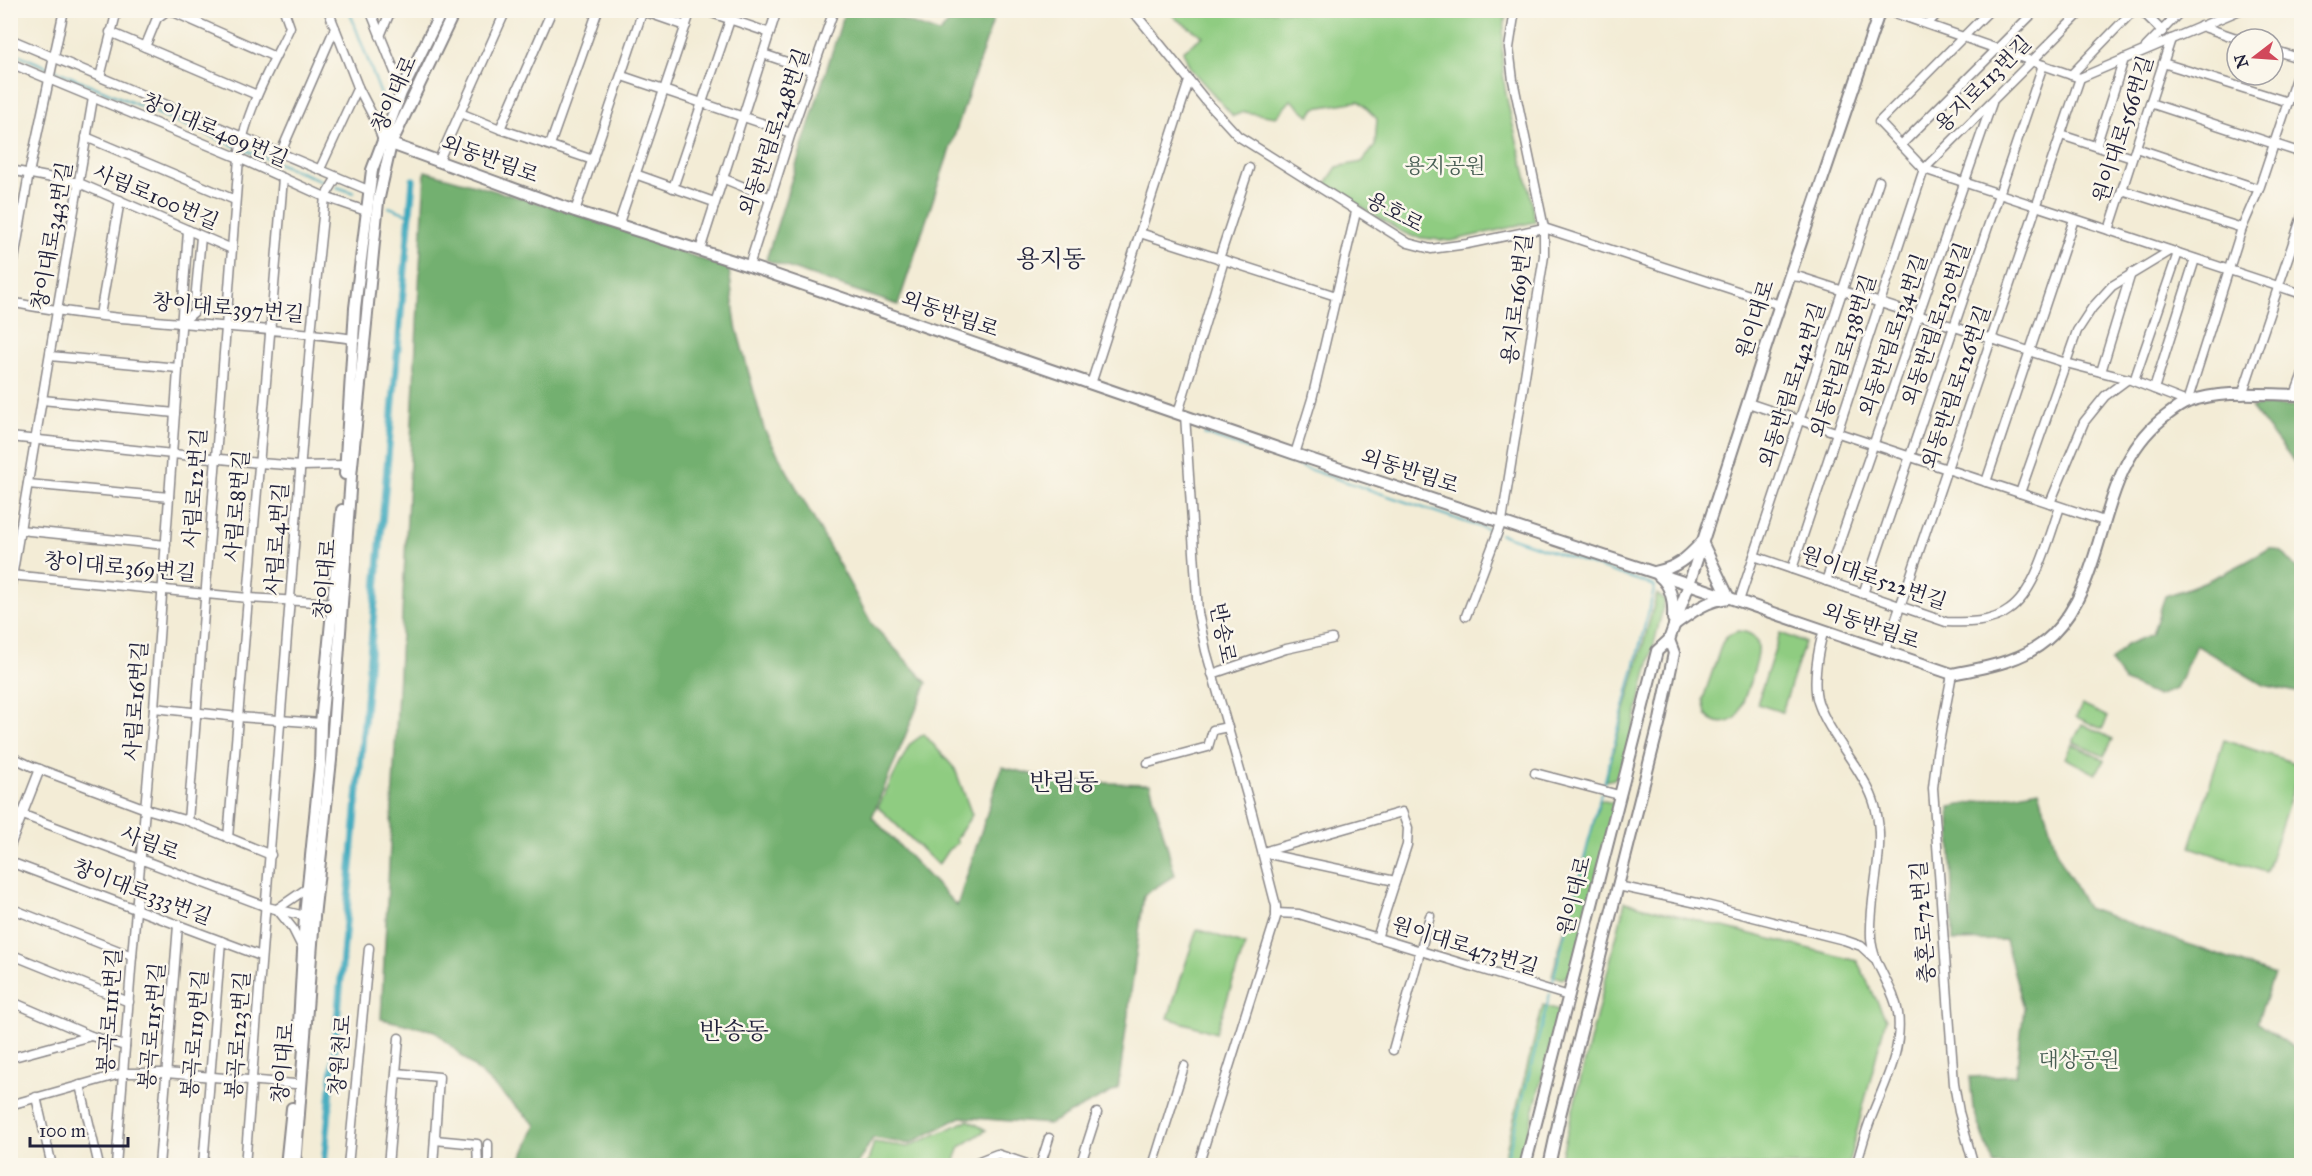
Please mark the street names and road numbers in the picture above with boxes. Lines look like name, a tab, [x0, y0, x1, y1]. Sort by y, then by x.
street label: 용지로113번길	[1929, 30, 2037, 138]
street label: 외동반림로248번길	[733, 45, 815, 219]
street label: 창이대로	[366, 52, 422, 136]
street label: 원이대로566번길	[2087, 52, 2159, 206]
street label: 창이대로409번길	[138, 87, 292, 173]
street label: 외동반림로	[438, 129, 542, 189]
street label: 사림로100번길	[89, 159, 223, 235]
street label: 창이대로343번길	[26, 160, 78, 312]
street label: 용호로	[1362, 186, 1428, 238]
street label: 용지로169번길	[1496, 232, 1538, 366]
street label: 외동반림로130번길	[1896, 239, 1976, 409]
street label: 외동반림로134번길	[1853, 250, 1933, 420]
street label: 외동반림로138번길	[1804, 271, 1882, 441]
street label: 원이대로	[1730, 276, 1780, 362]
street label: 외동반림로	[898, 285, 1002, 343]
street label: 창이대로397번길	[151, 288, 305, 328]
street label: 외동반림로142번길	[1753, 299, 1831, 471]
street label: 외동반림로126번길	[1916, 302, 1996, 472]
street label: 사림로12번길	[178, 427, 212, 549]
street label: 외동반림로	[1358, 443, 1462, 499]
street label: 사림로8번길	[219, 449, 255, 563]
street label: 사림로4번길	[260, 482, 294, 596]
street label: 창이대로	[309, 537, 341, 621]
street label: 원이대로522번길	[1798, 541, 1950, 615]
street label: 창이대로369번길	[43, 547, 197, 587]
street label: 외동반림로	[1819, 597, 1923, 655]
street label: 반송로	[1204, 601, 1242, 665]
street label: 사림로16번길	[119, 640, 153, 762]
street label: 사림로	[117, 820, 183, 866]
street label: 원이대로	[1552, 853, 1596, 939]
street label: 창이대로333번길	[69, 854, 215, 930]
street label: 충혼로72번길	[1906, 860, 1940, 984]
street label: 원이대로473번길	[1388, 911, 1542, 981]
street label: 봉곡로111번길	[93, 947, 127, 1075]
street label: 봉곡로115번길	[133, 961, 171, 1091]
street label: 봉곡로119번길	[176, 969, 214, 1099]
street label: 봉곡로123번길	[221, 970, 255, 1100]
street label: 창원천로	[324, 1013, 356, 1097]
street label: 창이대로	[267, 1021, 299, 1105]

